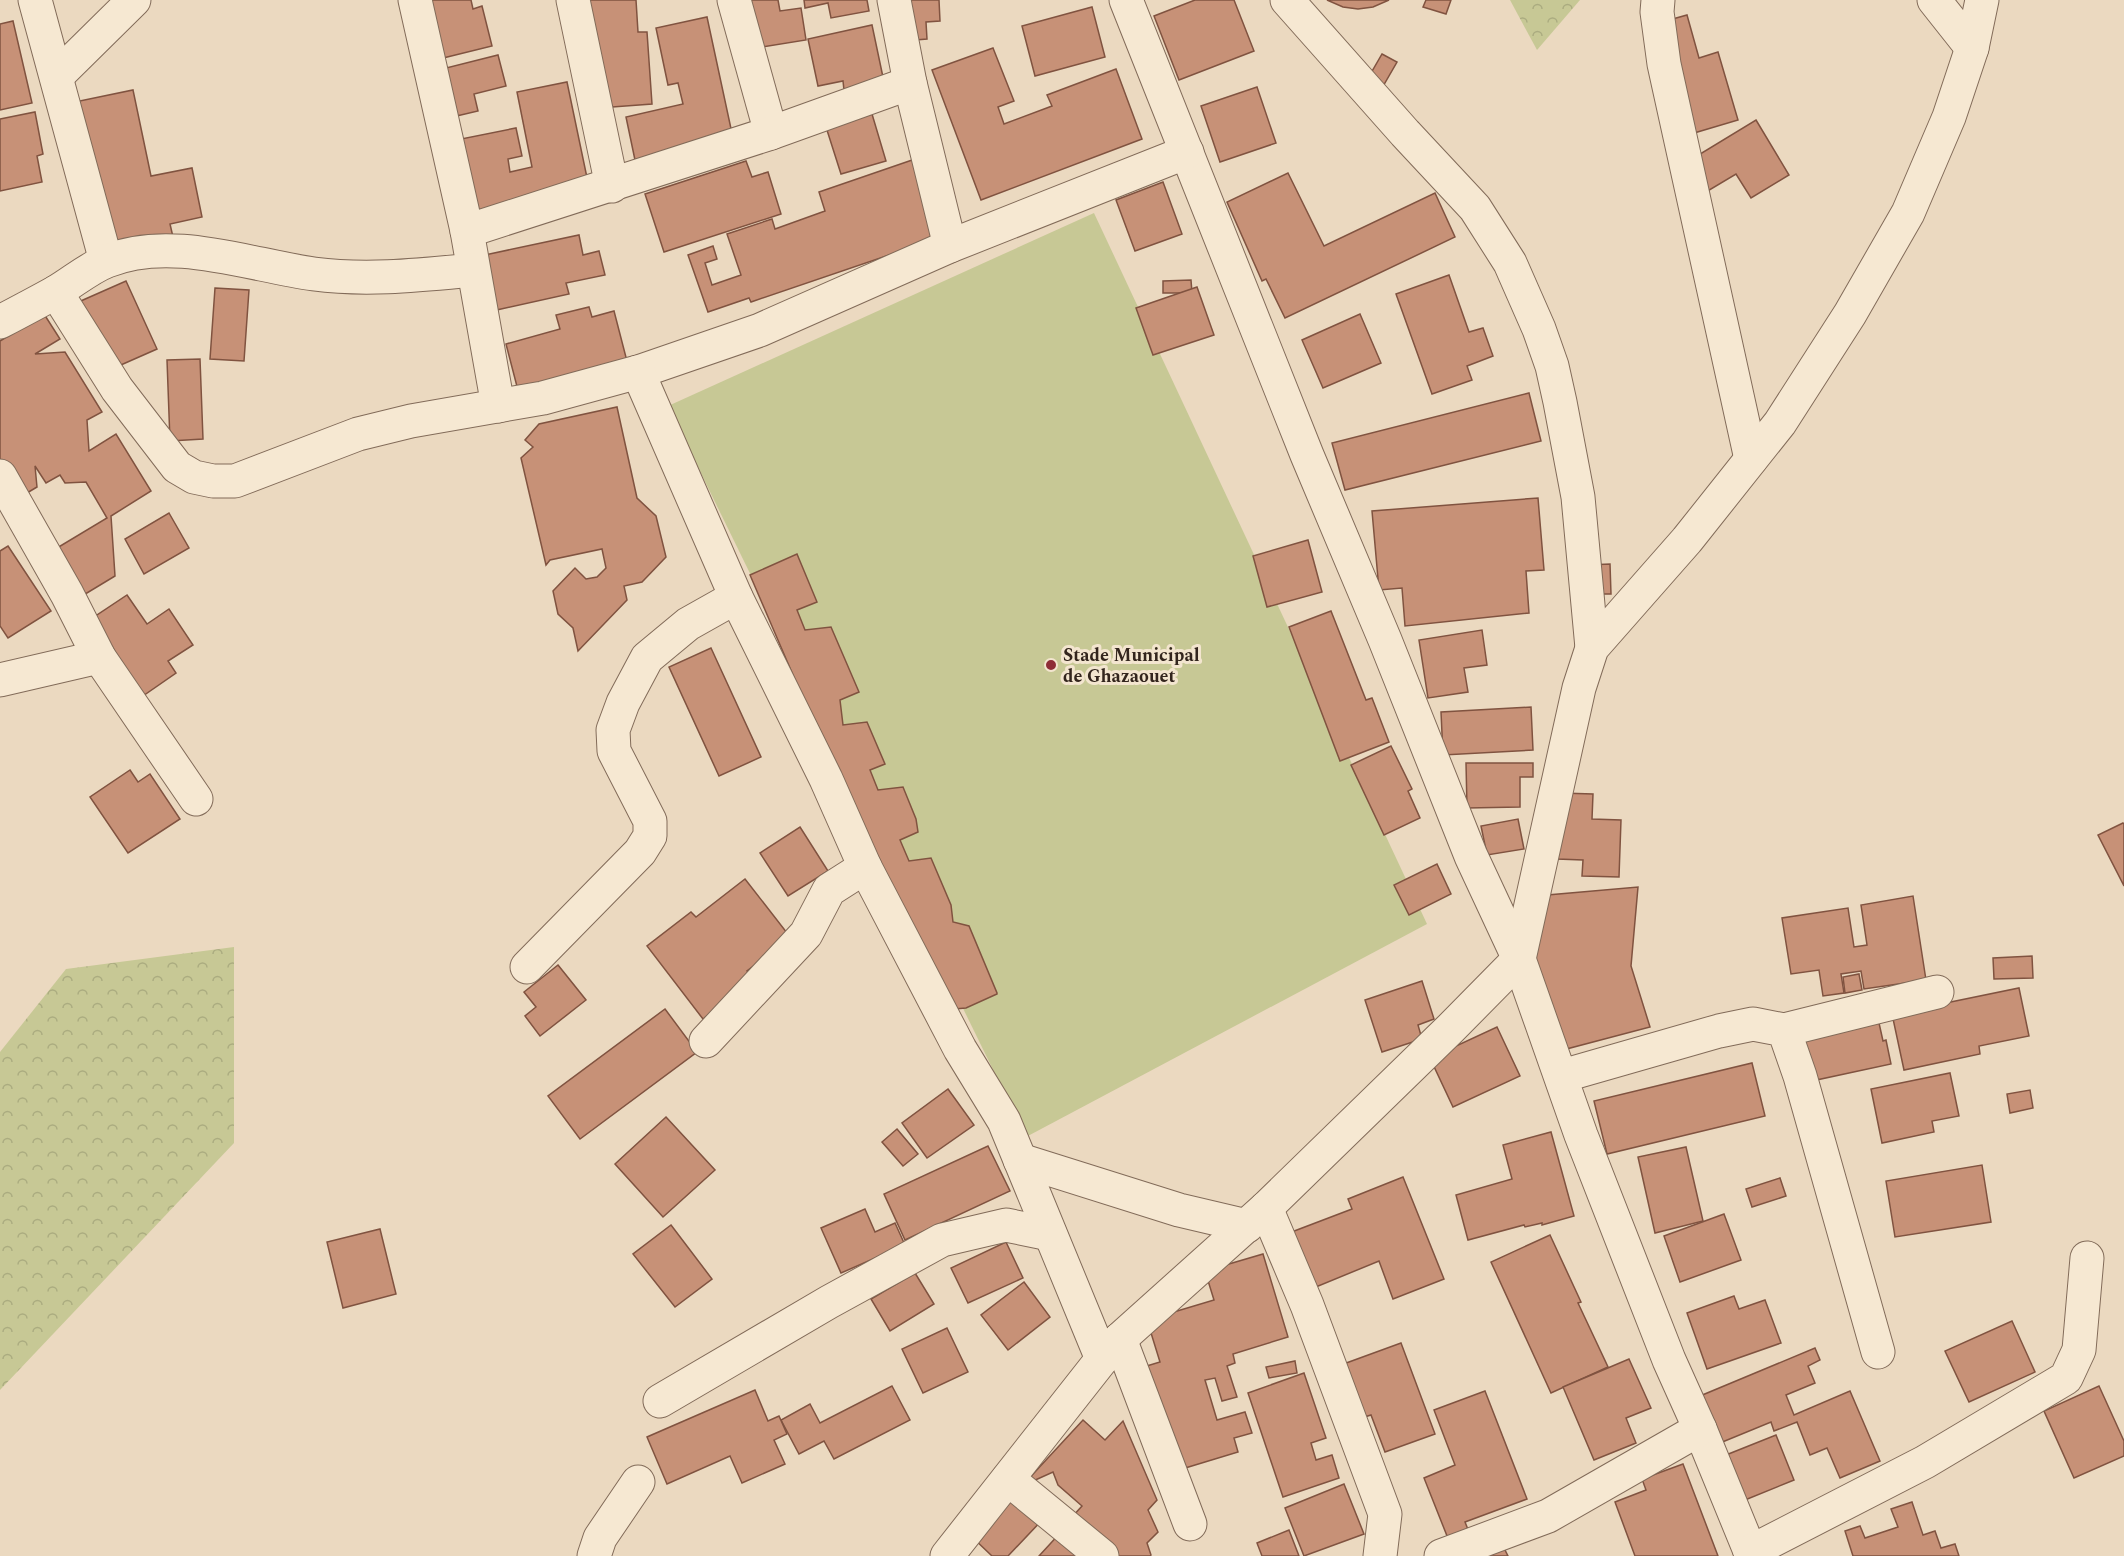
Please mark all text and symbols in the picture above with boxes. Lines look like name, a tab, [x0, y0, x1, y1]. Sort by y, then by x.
place label: Stade Municipal de Ghazaouet	[1063, 642, 1200, 690]
marker: Stade Municipal de Ghazaouet	[1044, 658, 1058, 672]

